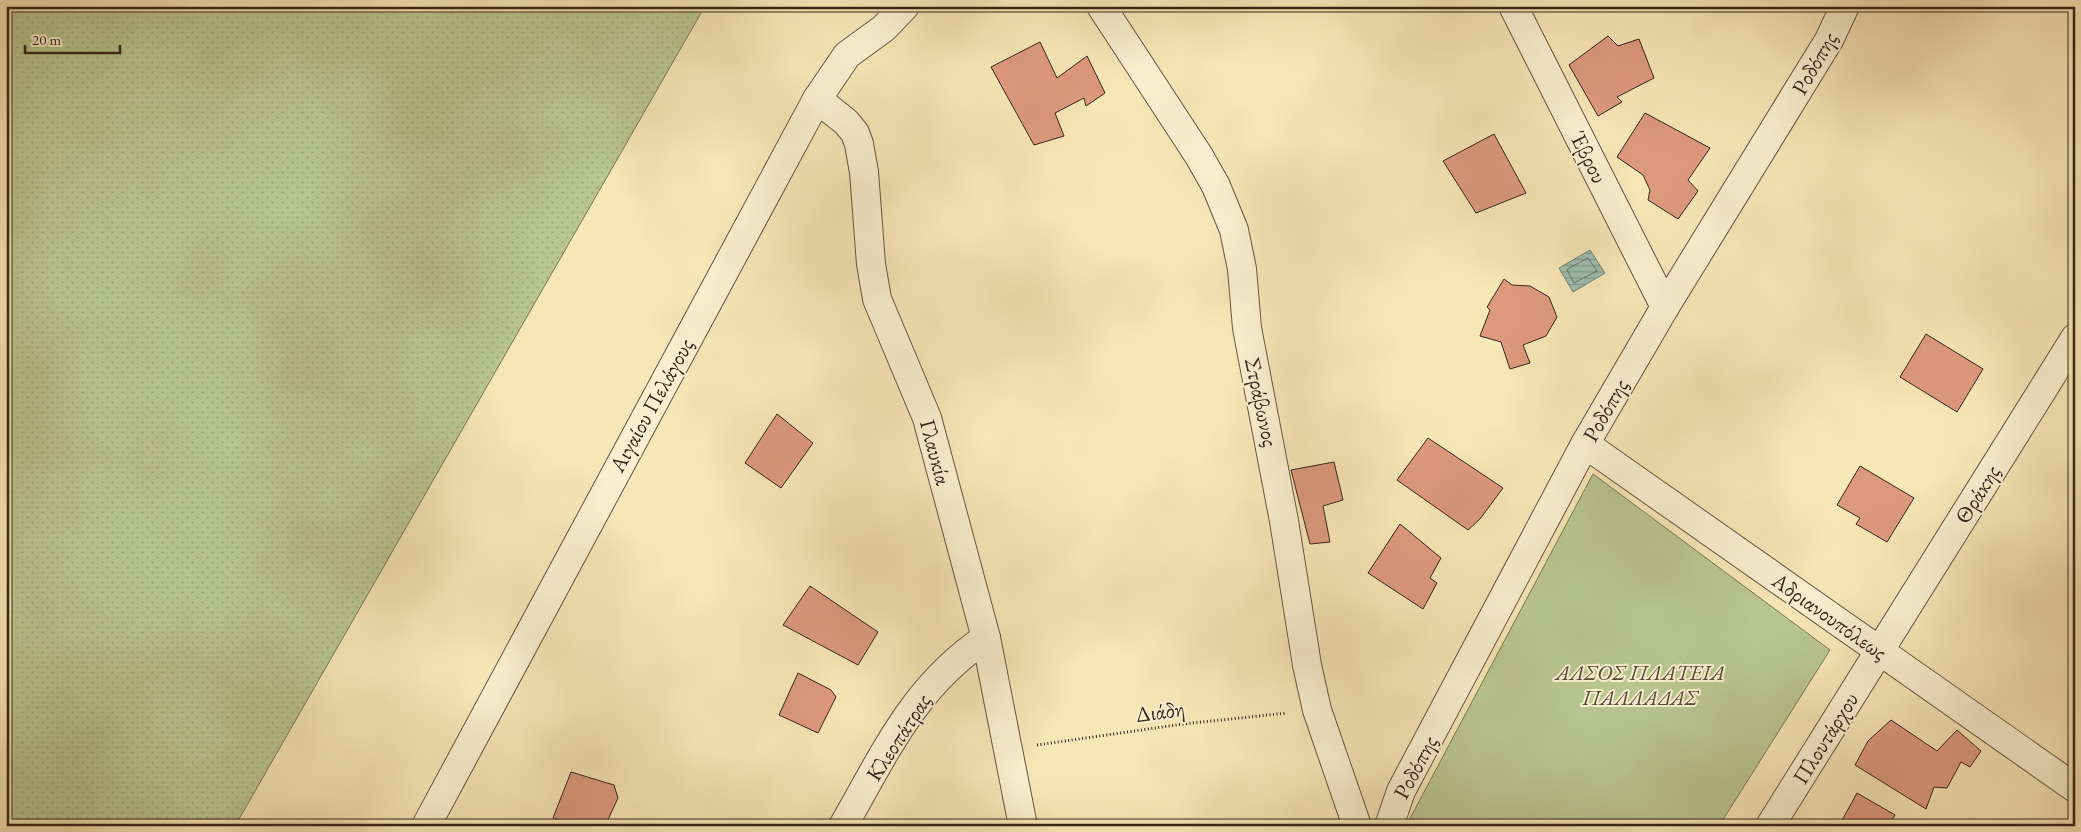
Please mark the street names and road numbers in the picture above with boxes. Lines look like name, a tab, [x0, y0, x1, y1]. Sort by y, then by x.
street label: Ροδόπης	[1785, 27, 1844, 100]
street label: Έβρου	[1563, 126, 1614, 188]
street label: Αιγαίου Πελάγους	[602, 333, 700, 478]
street label: Στράβωνος	[1238, 355, 1285, 449]
street label: Ροδόπης	[1576, 374, 1635, 447]
street label: Γλαυκία	[913, 416, 958, 489]
street label: Θράκης	[1948, 459, 2007, 529]
street label: Αδριανουπόλεως	[1766, 565, 1893, 667]
street label: Πλουτάρχου	[1786, 687, 1865, 790]
street label: Κλεοπάτρας	[859, 688, 937, 787]
street label: Διάδη	[1134, 694, 1187, 729]
street label: Ροδόπης	[1387, 730, 1444, 804]

